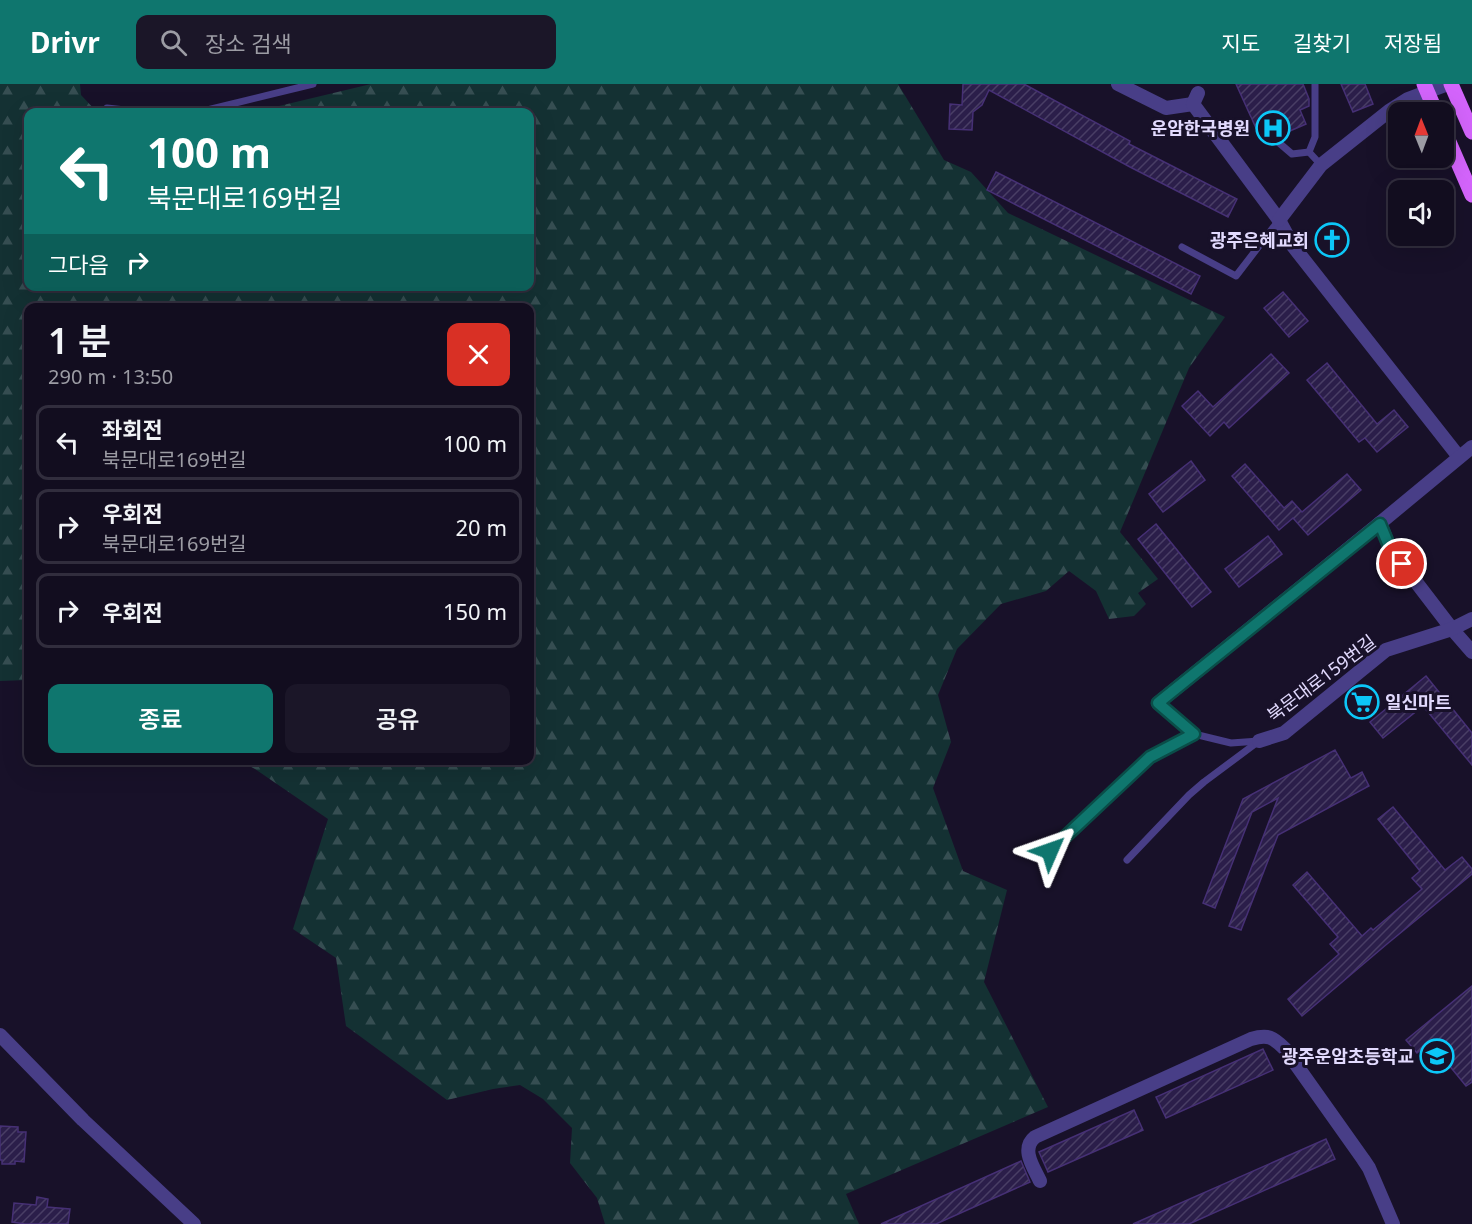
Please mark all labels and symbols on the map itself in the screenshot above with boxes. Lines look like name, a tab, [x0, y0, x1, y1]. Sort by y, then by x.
north arrow	[1388, 102, 1454, 168]
hospital icon: 운암한국병원	[1255, 110, 1291, 146]
place label: 운암한국병원	[1151, 116, 1250, 140]
church icon: 광주은혜교회	[1314, 222, 1350, 258]
place label: 광주은혜교회	[1210, 228, 1309, 252]
pin	[1376, 538, 1427, 589]
street label: 북문대로159번길	[1262, 629, 1380, 727]
supermarket icon: 일신마트	[1344, 684, 1380, 720]
place label: 일신마트	[1385, 690, 1451, 714]
position arrow	[1018, 819, 1082, 883]
school or university icon: 광주운암초등학교	[1419, 1038, 1455, 1074]
place label: 광주운암초등학교	[1282, 1044, 1414, 1068]

